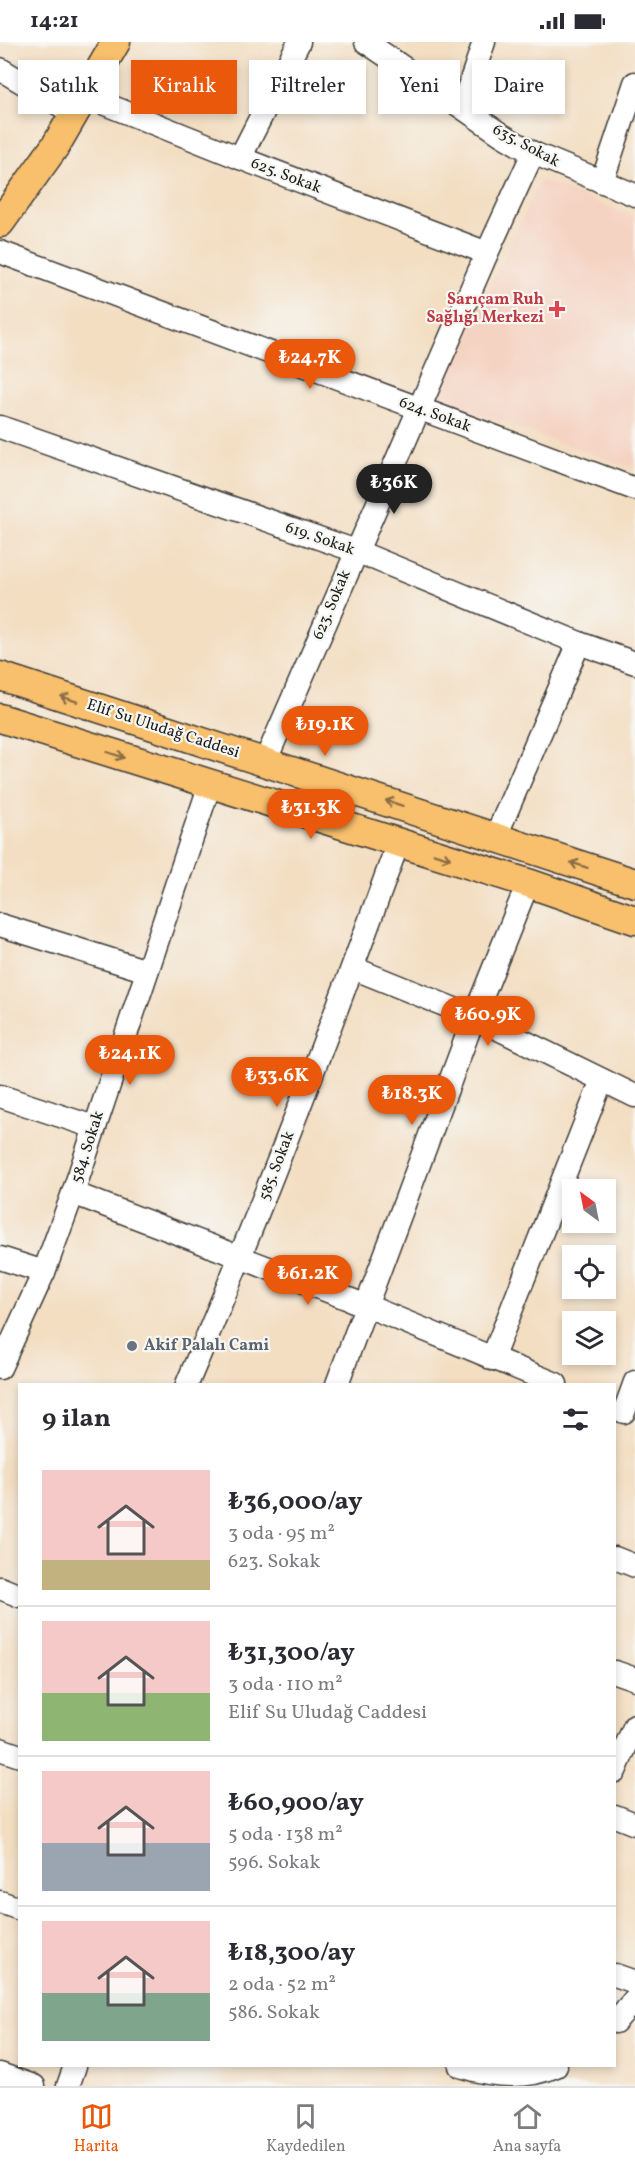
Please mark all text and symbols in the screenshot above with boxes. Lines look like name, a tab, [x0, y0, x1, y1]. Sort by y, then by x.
text: 14:21	[30, 6, 79, 37]
chip: Satılık	[18, 60, 119, 114]
chip: Kiralık	[131, 60, 237, 114]
chip: Filtreler	[249, 60, 366, 114]
chip: Yeni	[378, 60, 460, 114]
chip: Daire	[472, 60, 565, 114]
street label: 635. Sokak	[488, 119, 564, 173]
street label: 625. Sokak	[248, 152, 325, 200]
place label: Sarıçam Ruh Sağlığı Merkezi	[426, 289, 544, 329]
marker: Sarıçam Ruh Sağlığı Merkezi	[548, 300, 566, 318]
pin: ₺24.7K	[261, 339, 359, 390]
text: ₺24.7K	[278, 344, 342, 372]
street label: 624. Sokak	[396, 392, 474, 438]
pin: ₺36K	[358, 464, 430, 515]
text: ₺36K	[370, 469, 418, 497]
street label: 619. Sokak	[282, 517, 358, 561]
street label: 623. Sokak	[307, 566, 357, 643]
one-way arrow	[60, 692, 79, 703]
street label: Elif Su Uludağ Caddesi	[84, 694, 242, 764]
pin: ₺19.1K	[276, 706, 374, 757]
text: ₺19.1K	[295, 711, 355, 739]
one-way arrow	[106, 750, 125, 761]
pin: ₺31.3K	[262, 789, 360, 840]
text: ₺31.3K	[281, 794, 341, 822]
one-way arrow	[385, 797, 404, 808]
one-way arrow	[433, 851, 452, 862]
one-way arrow	[570, 858, 589, 869]
pin: ₺60.9K	[439, 996, 537, 1047]
text: ₺60.9K	[455, 1001, 521, 1029]
pin: ₺24.1K	[81, 1035, 179, 1086]
text: ₺24.1K	[99, 1040, 161, 1068]
pin: ₺33.6K	[228, 1057, 326, 1108]
text: ₺33.6K	[245, 1062, 309, 1090]
pin: ₺18.3K	[363, 1075, 461, 1126]
text: ₺18.3K	[382, 1080, 442, 1108]
street label: 584. Sokak	[66, 1108, 110, 1186]
street label: 585. Sokak	[254, 1128, 300, 1204]
north arrow	[562, 1179, 616, 1233]
map controls	[562, 1179, 616, 1365]
button: locate	[562, 1245, 616, 1299]
pin: ₺61.2K	[259, 1255, 357, 1306]
text: ₺61.2K	[277, 1260, 339, 1288]
button: layers	[562, 1311, 616, 1365]
place label: Akif Palalı Cami	[144, 1335, 269, 1357]
marker: Akif Palalı Cami	[125, 1339, 139, 1353]
text: 9 ilan	[42, 1401, 111, 1437]
icon: filters	[559, 1403, 592, 1436]
text: ₺36,000/ay	[228, 1484, 363, 1520]
icon: home	[90, 1494, 162, 1566]
text: 3 oda · 95 m²	[228, 1520, 335, 1548]
text: 623. Sokak	[228, 1548, 320, 1576]
text: ₺31,300/ay	[228, 1635, 355, 1671]
icon: home	[90, 1645, 162, 1717]
text: 3 oda · 110 m²	[228, 1671, 343, 1699]
text: Elif Su Uludağ Caddesi	[228, 1699, 427, 1727]
text: ₺60,900/ay	[228, 1785, 364, 1821]
icon: home	[90, 1795, 162, 1867]
text: 5 oda · 138 m²	[228, 1821, 343, 1849]
text: 596. Sokak	[228, 1849, 320, 1877]
text: ₺18,300/ay	[228, 1935, 355, 1971]
icon: home	[90, 1945, 162, 2017]
text: 2 oda · 52 m²	[228, 1971, 336, 1999]
text: 586. Sokak	[228, 1999, 320, 2027]
tab: Harita	[74, 2100, 119, 2158]
tab: Kaydedilen	[266, 2100, 345, 2158]
tab: Ana sayfa	[493, 2100, 561, 2158]

